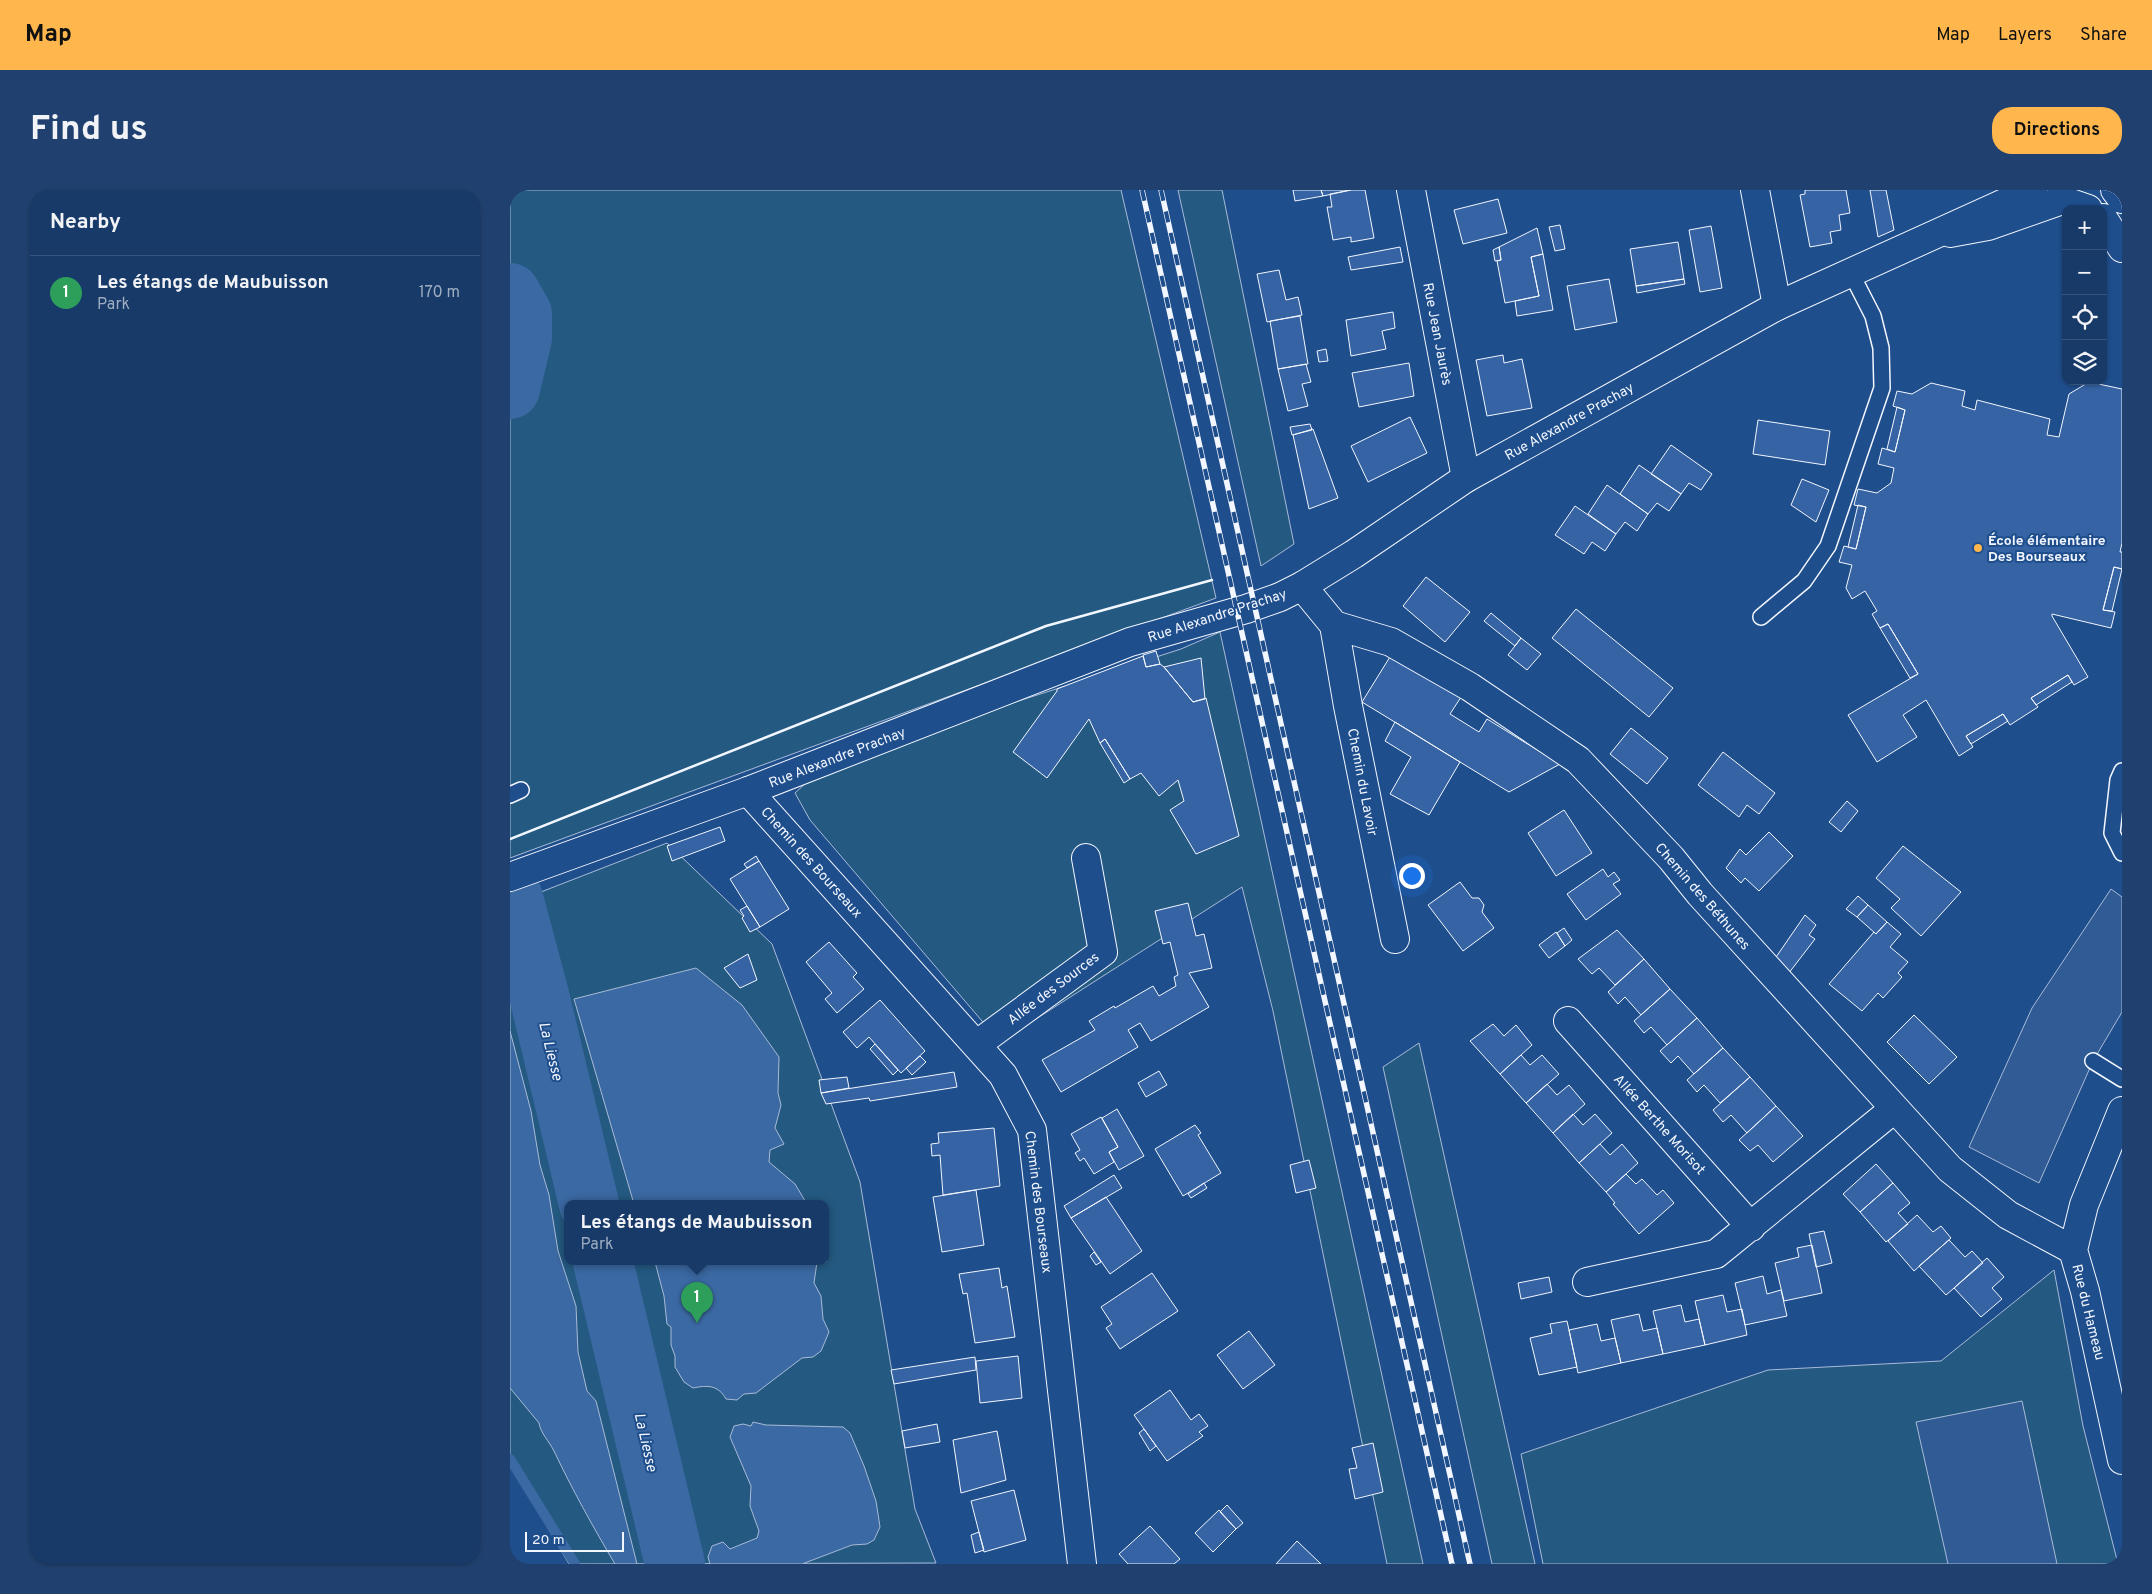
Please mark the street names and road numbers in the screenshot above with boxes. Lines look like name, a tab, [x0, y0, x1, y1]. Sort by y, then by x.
street label: Rue Jean Jaurès	[1418, 282, 1455, 387]
street label: Rue Alexandre Prachay	[1502, 380, 1637, 465]
street label: Rue Alexandre Prachay	[1146, 586, 1289, 647]
street label: Rue Alexandre Prachay	[767, 724, 908, 792]
street label: Chemin du Lavoir	[1343, 727, 1380, 838]
street label: Chemin des Bourseaux	[757, 804, 865, 922]
street label: Chemin des Béthunes	[1651, 840, 1753, 954]
street label: Allée des Sources	[1005, 949, 1103, 1029]
street label: Allée Berthe Morisot	[1609, 1071, 1708, 1179]
street label: Chemin des Bourseaux	[1020, 1130, 1055, 1274]
street label: Rue du Hameau	[2067, 1263, 2108, 1362]

